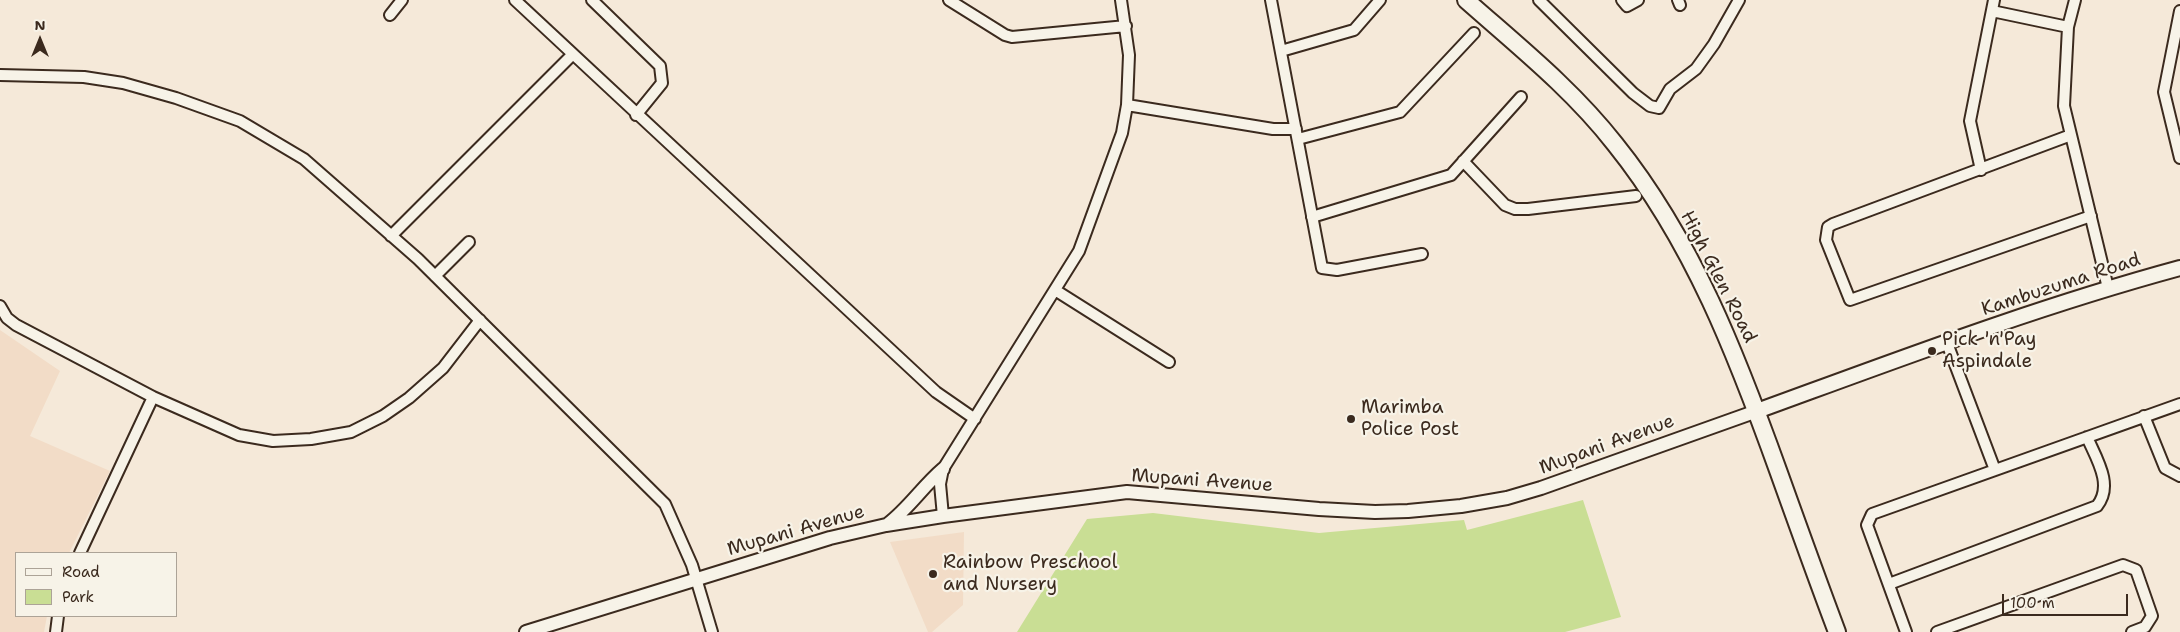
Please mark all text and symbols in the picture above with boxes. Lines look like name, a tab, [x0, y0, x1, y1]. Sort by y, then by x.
north arrow	[15, 15, 65, 65]
text: N	[34, 16, 46, 34]
street label: High Glen Road	[1675, 207, 1761, 347]
street label: Kambuzuma Road	[1979, 249, 2143, 321]
place label: Pick 'n'Pay Aspindale	[1942, 329, 2036, 373]
marker: Pick 'n'Pay Aspindale	[1926, 345, 1938, 357]
place label: Marimba Police Post	[1361, 397, 1459, 441]
street label: Mupani Avenue	[1536, 410, 1678, 480]
marker: Marimba Police Post	[1345, 413, 1357, 425]
street label: Mupani Avenue	[1130, 465, 1274, 497]
street label: Mupani Avenue	[725, 500, 867, 562]
legend	[15, 552, 178, 617]
place label: Rainbow Preschool and Nursery	[943, 552, 1117, 596]
text: Road	[62, 562, 100, 582]
marker: Rainbow Preschool and Nursery	[927, 568, 939, 580]
scale bar	[2005, 584, 2131, 616]
text: Park	[62, 587, 94, 607]
text: 100 m	[2010, 593, 2055, 613]

